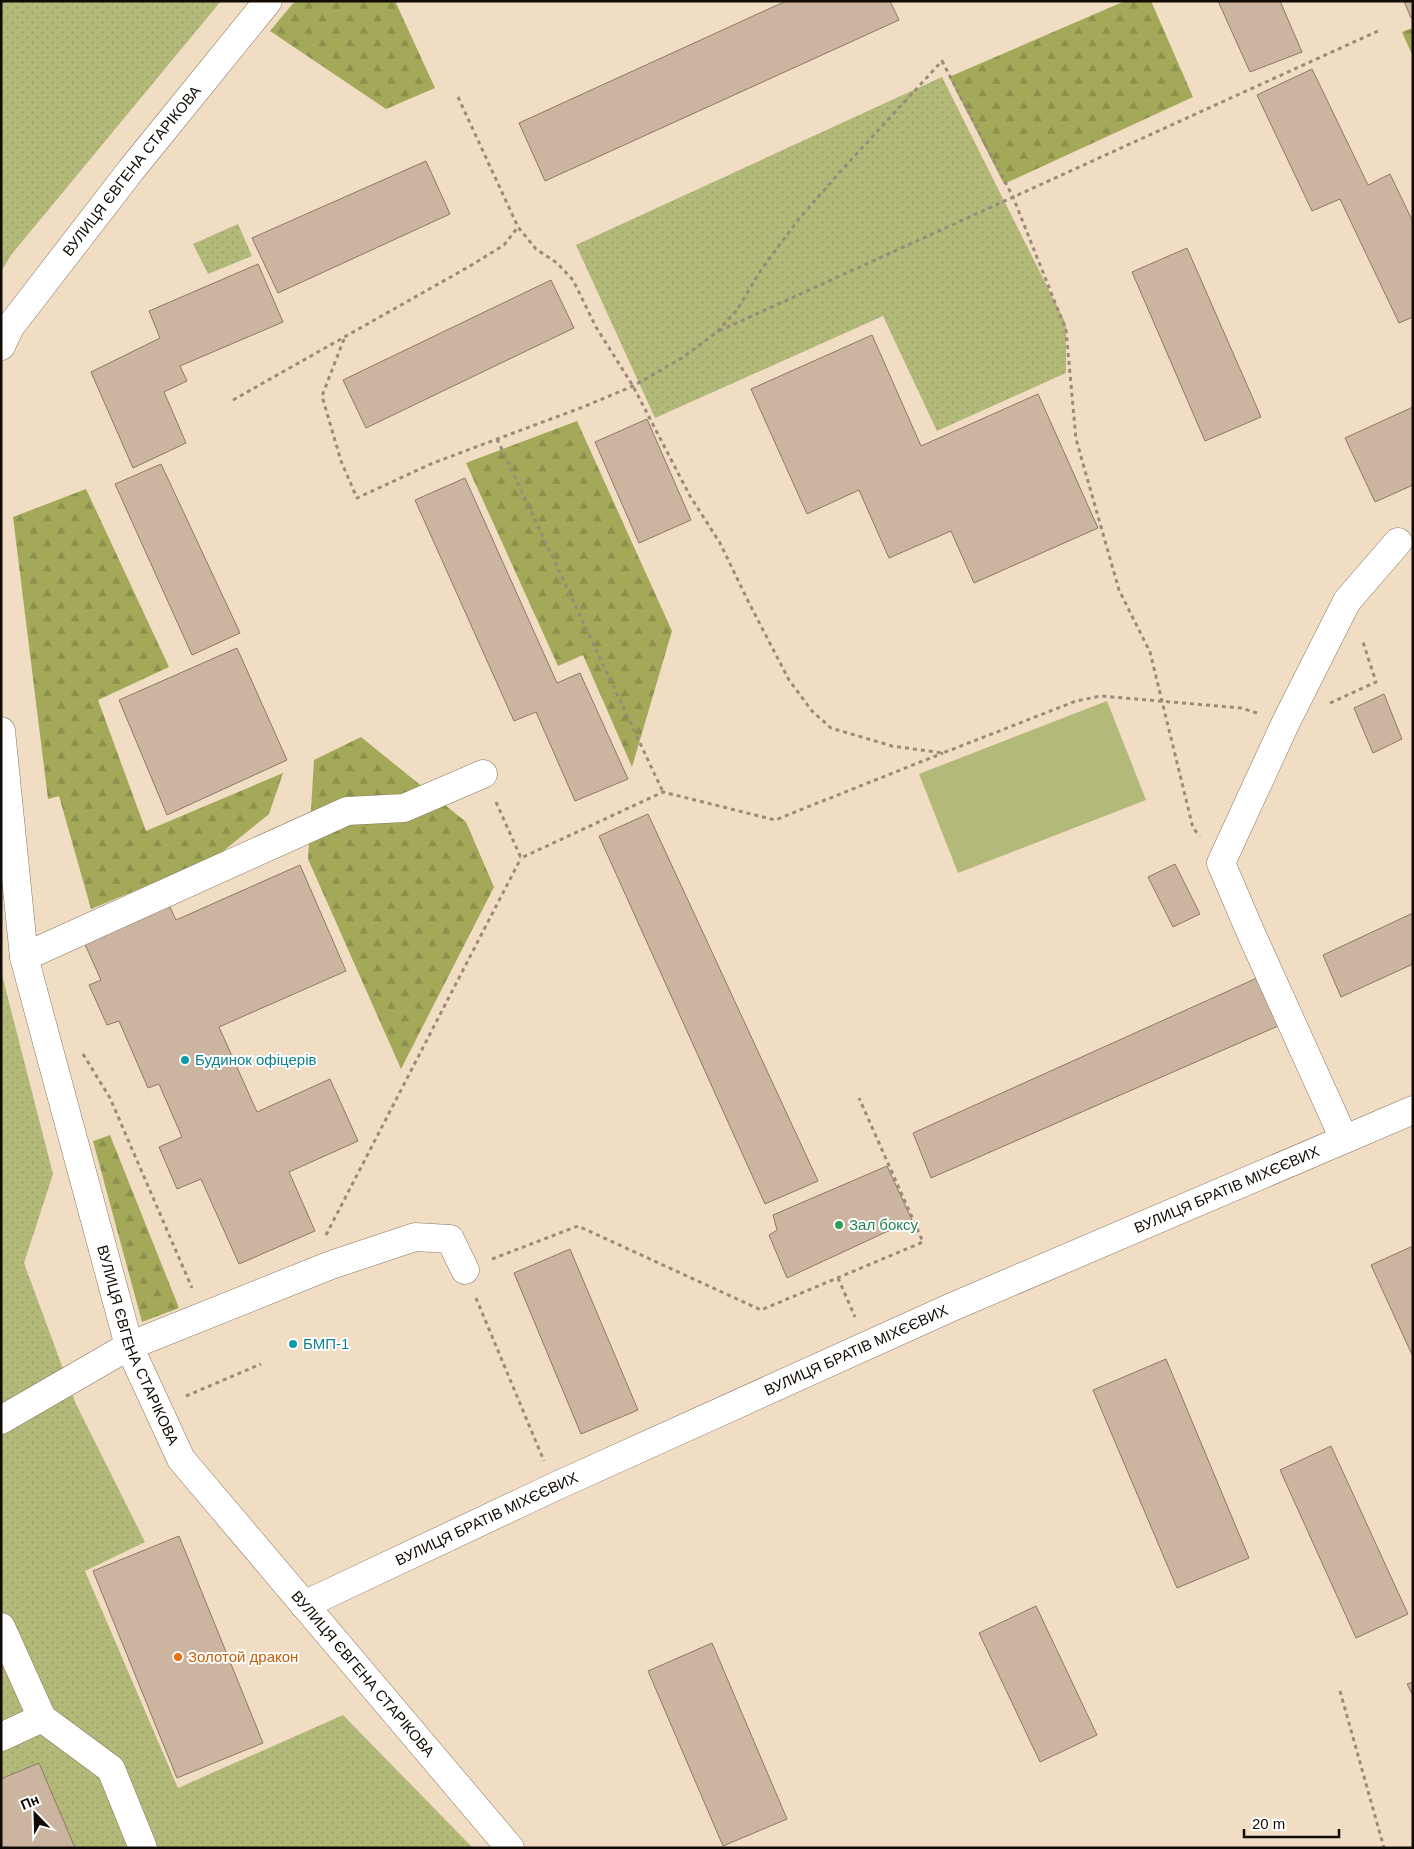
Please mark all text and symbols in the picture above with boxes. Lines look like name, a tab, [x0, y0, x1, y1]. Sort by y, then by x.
street label: ВУЛИЦЯ ЄВГЕНА СТАРІКОВА	[59, 82, 204, 259]
place label: Будинок офіцерів	[195, 1051, 316, 1068]
marker: Будинок офіцерів	[179, 1054, 191, 1066]
street label: ВУЛИЦЯ БРАТІВ МІХЄЄВИХ	[1131, 1142, 1322, 1236]
place label: Зал боксу	[849, 1216, 918, 1233]
marker: Зал боксу	[833, 1219, 845, 1231]
street label: ВУЛИЦЯ ЄВГЕНА СТАРІКОВА	[94, 1243, 182, 1447]
street label: ВУЛИЦЯ БРАТІВ МІХЄЄВИХ	[761, 1301, 950, 1399]
place label: БМП-1	[303, 1335, 349, 1352]
marker: БМП-1	[287, 1338, 299, 1350]
street label: ВУЛИЦЯ БРАТІВ МІХЄЄВИХ	[393, 1468, 580, 1569]
street label: ВУЛИЦЯ ЄВГЕНА СТАРІКОВА	[288, 1587, 438, 1760]
place label: Золотой дракон	[188, 1648, 298, 1665]
marker: Золотой дракон	[172, 1651, 184, 1663]
north arrow	[10, 1789, 60, 1839]
text: Пн	[18, 1791, 42, 1813]
scale bar	[1244, 1806, 1339, 1838]
text: 20 m	[1252, 1815, 1285, 1832]

